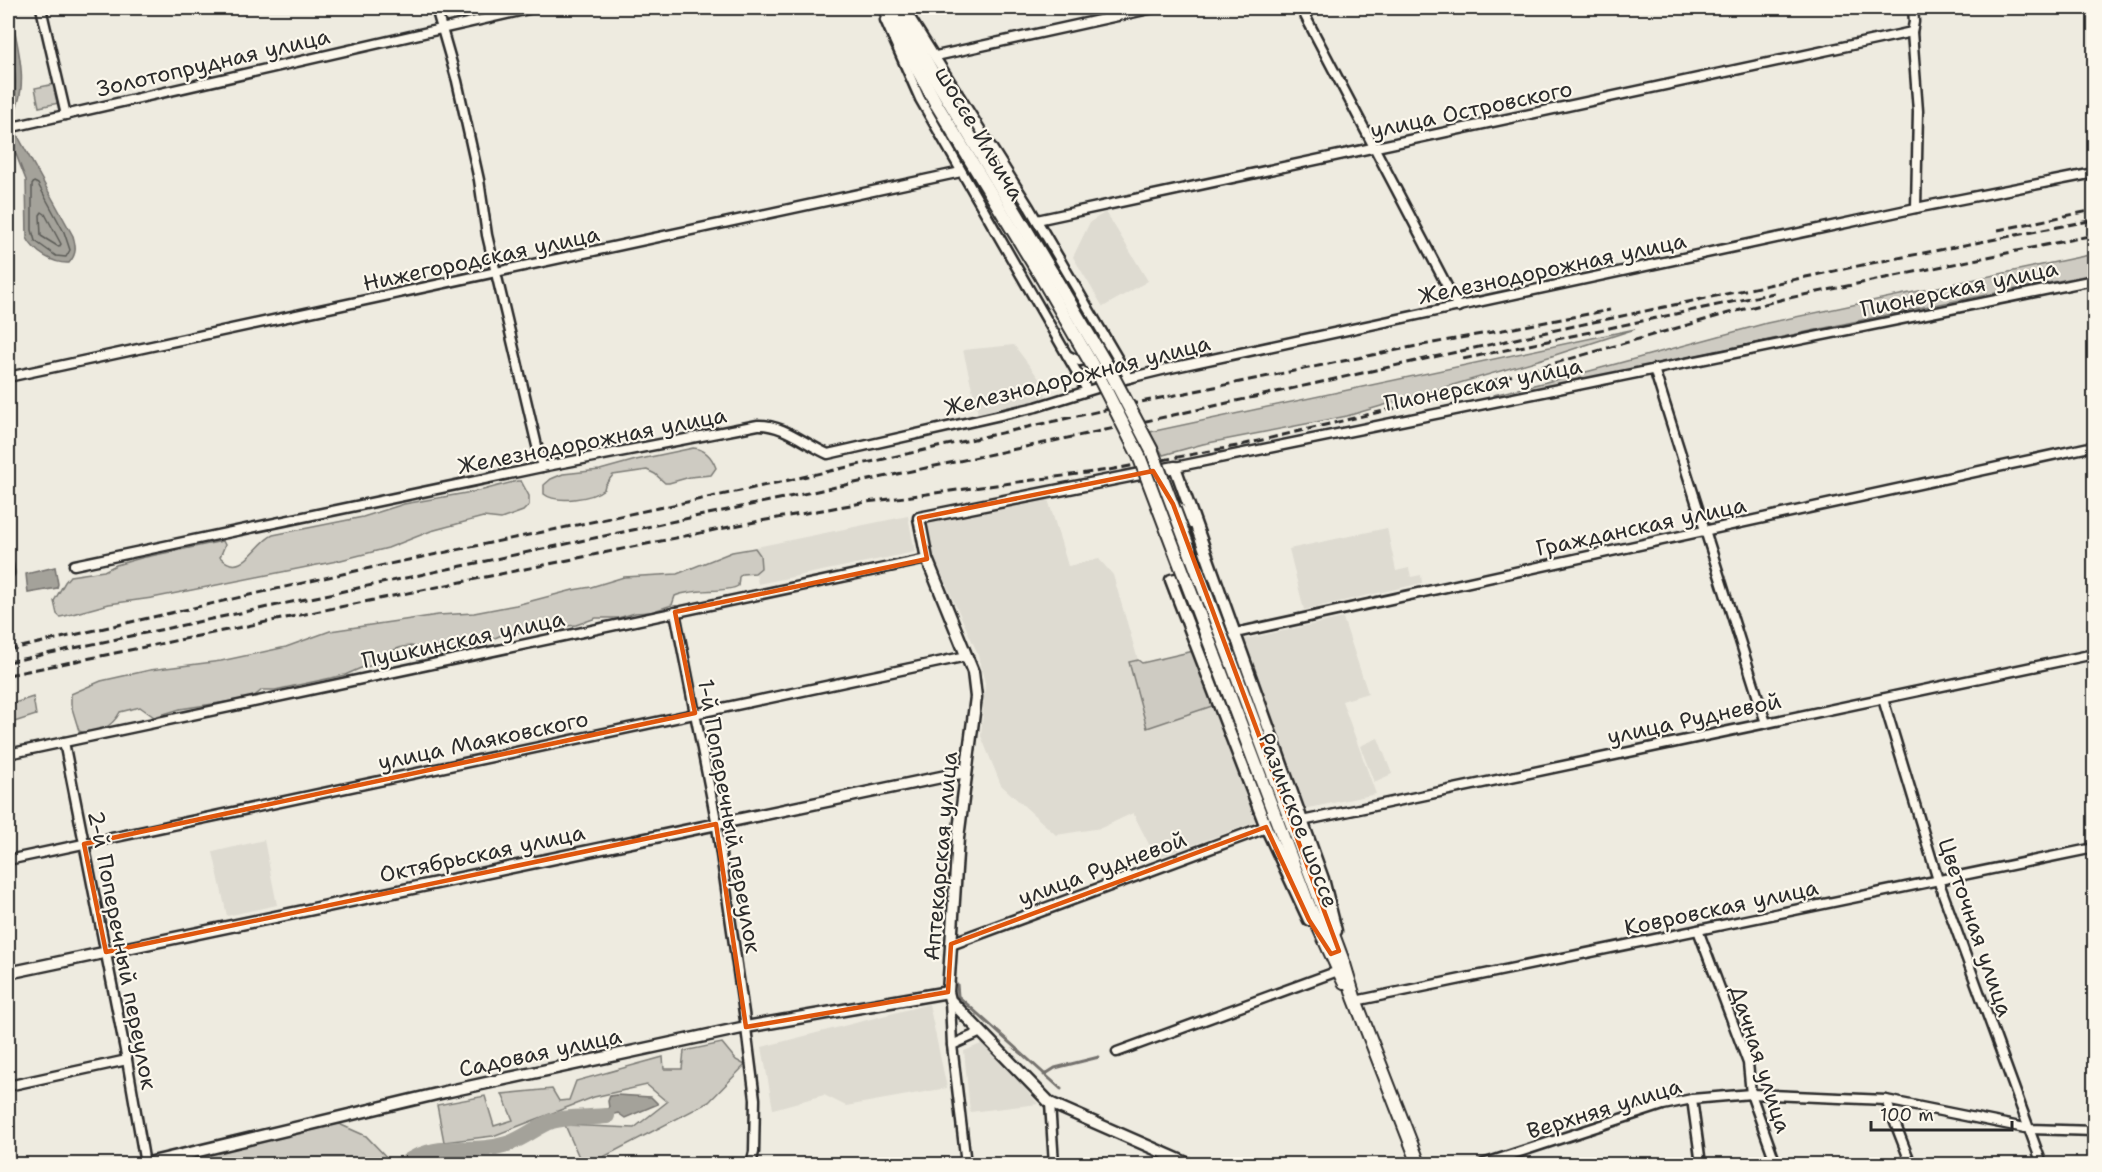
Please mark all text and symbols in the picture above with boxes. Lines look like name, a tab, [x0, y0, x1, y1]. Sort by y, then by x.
street label: Золотопрудная улица	[94, 21, 333, 103]
street label: шоссе Ильича	[928, 61, 1031, 206]
street label: улица Островского	[1367, 74, 1575, 145]
street label: Нижегородская улица	[360, 219, 602, 298]
street label: Железнодорожная улица	[1415, 226, 1689, 311]
street label: Пионерская улица	[1858, 253, 2061, 324]
street label: Железнодорожная улица	[941, 328, 1214, 423]
street label: Пионерская улица	[1382, 351, 1585, 418]
street label: Железнодорожная улица	[455, 400, 729, 481]
street label: Гражданская улица	[1533, 490, 1749, 563]
street label: Пушкинская улица	[359, 604, 568, 675]
street label: 1-й Поперечный переулок	[691, 677, 768, 956]
street label: улица Рудневой	[1604, 686, 1784, 751]
street label: улица Маяковского	[375, 704, 591, 777]
street label: Разинское шоссе	[1252, 729, 1345, 912]
street label: Аптекарская улица	[917, 750, 964, 962]
street label: 2-й Поперечный переулок	[81, 808, 164, 1092]
street label: Октябрьская улица	[377, 817, 588, 889]
street label: улица Рудневой	[1014, 825, 1190, 912]
street label: Цветочная улица	[1931, 834, 2020, 1021]
street label: Ковровская улица	[1621, 873, 1821, 942]
street label: Дачная улица	[1723, 982, 1798, 1137]
street label: Садовая улица	[456, 1021, 624, 1084]
street label: Верхняя улица	[1523, 1071, 1685, 1146]
scale bar	[1871, 1094, 2012, 1132]
text: 100 m	[1880, 1103, 1934, 1127]

